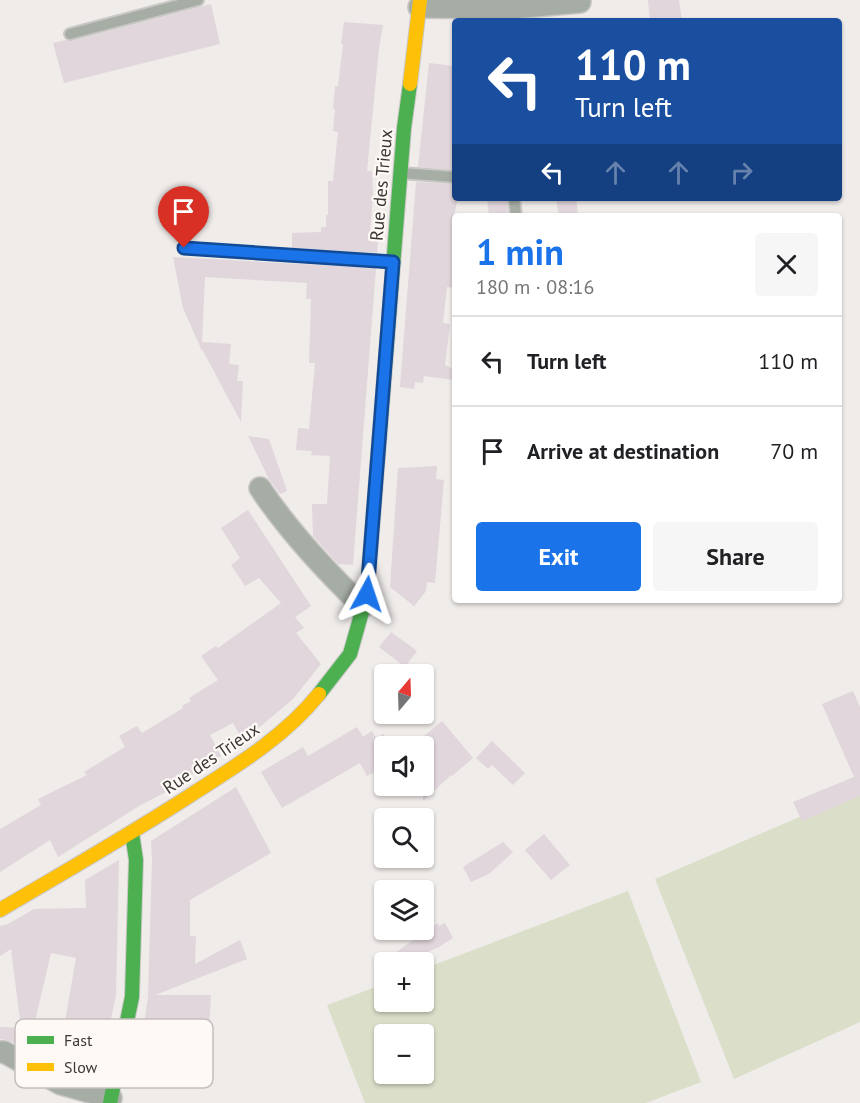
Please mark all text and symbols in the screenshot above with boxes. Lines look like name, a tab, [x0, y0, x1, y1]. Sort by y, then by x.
text: 110 m	[575, 37, 691, 92]
icon: left	[476, 42, 554, 120]
text: Turn left	[575, 90, 672, 124]
street label: Rue des Trieux	[365, 128, 397, 242]
icon: left	[536, 156, 569, 189]
icon: ahead	[599, 156, 632, 189]
icon: ahead	[662, 156, 695, 189]
icon: right	[725, 156, 758, 189]
pin	[158, 186, 209, 248]
icon: arrive	[167, 195, 200, 228]
text: 1 min	[476, 228, 564, 275]
button: close	[755, 233, 818, 296]
text: 180 m · 08:16	[476, 274, 594, 300]
icon: left	[476, 345, 509, 378]
text: Turn left	[527, 347, 607, 375]
text: 110 m	[758, 347, 818, 375]
icon: arrive	[476, 435, 509, 468]
text: Arrive at destination	[527, 437, 719, 465]
text: 70 m	[770, 437, 818, 465]
button: Exit	[476, 522, 641, 591]
button: Share	[653, 522, 818, 591]
position arrow	[335, 562, 399, 626]
north arrow	[374, 664, 434, 724]
map controls	[374, 664, 434, 1084]
street label: Rue des Trieux	[158, 717, 264, 799]
button: sound	[374, 736, 434, 796]
button: search	[374, 808, 434, 868]
button: layers	[374, 880, 434, 940]
button: +	[374, 952, 434, 1012]
legend	[15, 1019, 213, 1088]
button: −	[374, 1024, 434, 1084]
text: Fast	[64, 1030, 93, 1050]
text: Slow	[64, 1057, 98, 1077]

